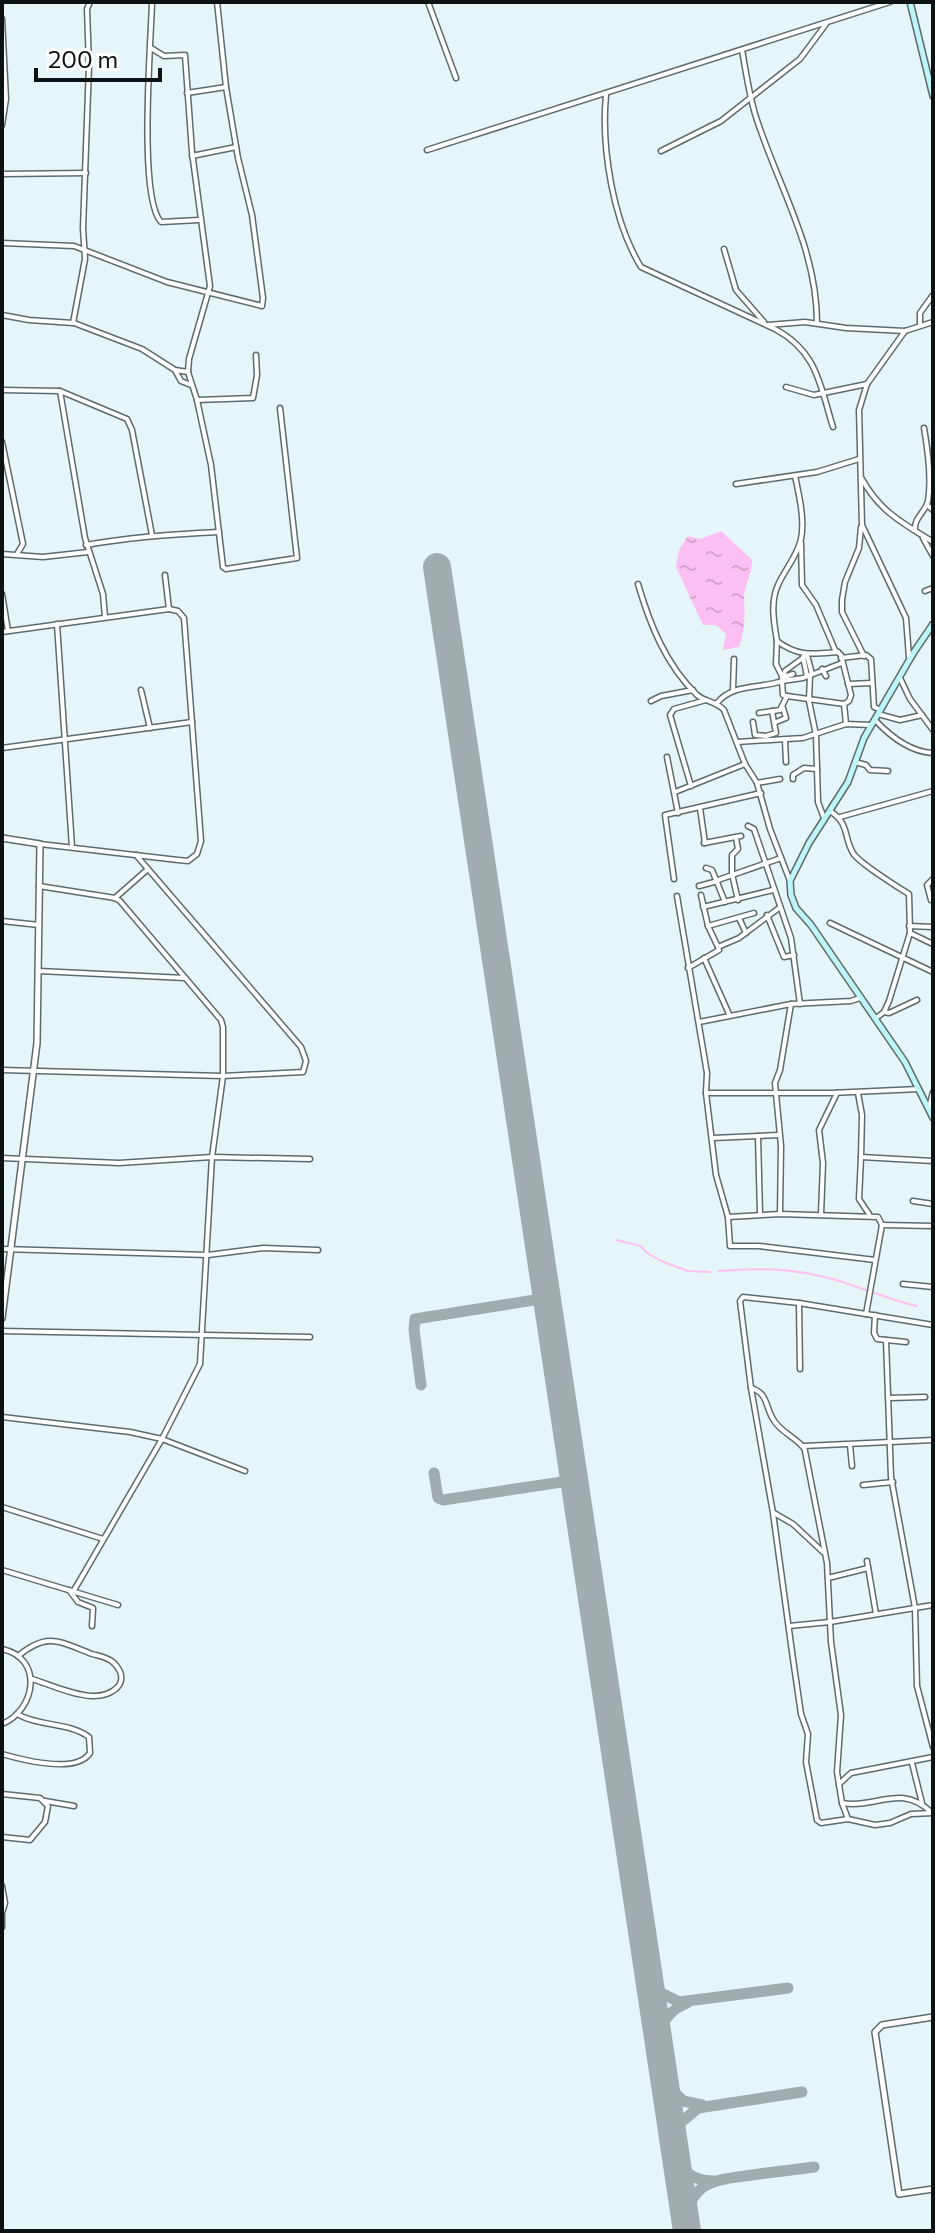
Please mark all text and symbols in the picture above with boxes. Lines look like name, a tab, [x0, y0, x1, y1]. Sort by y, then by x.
scale bar	[36, 32, 160, 82]
text: 200 m	[48, 44, 118, 73]

